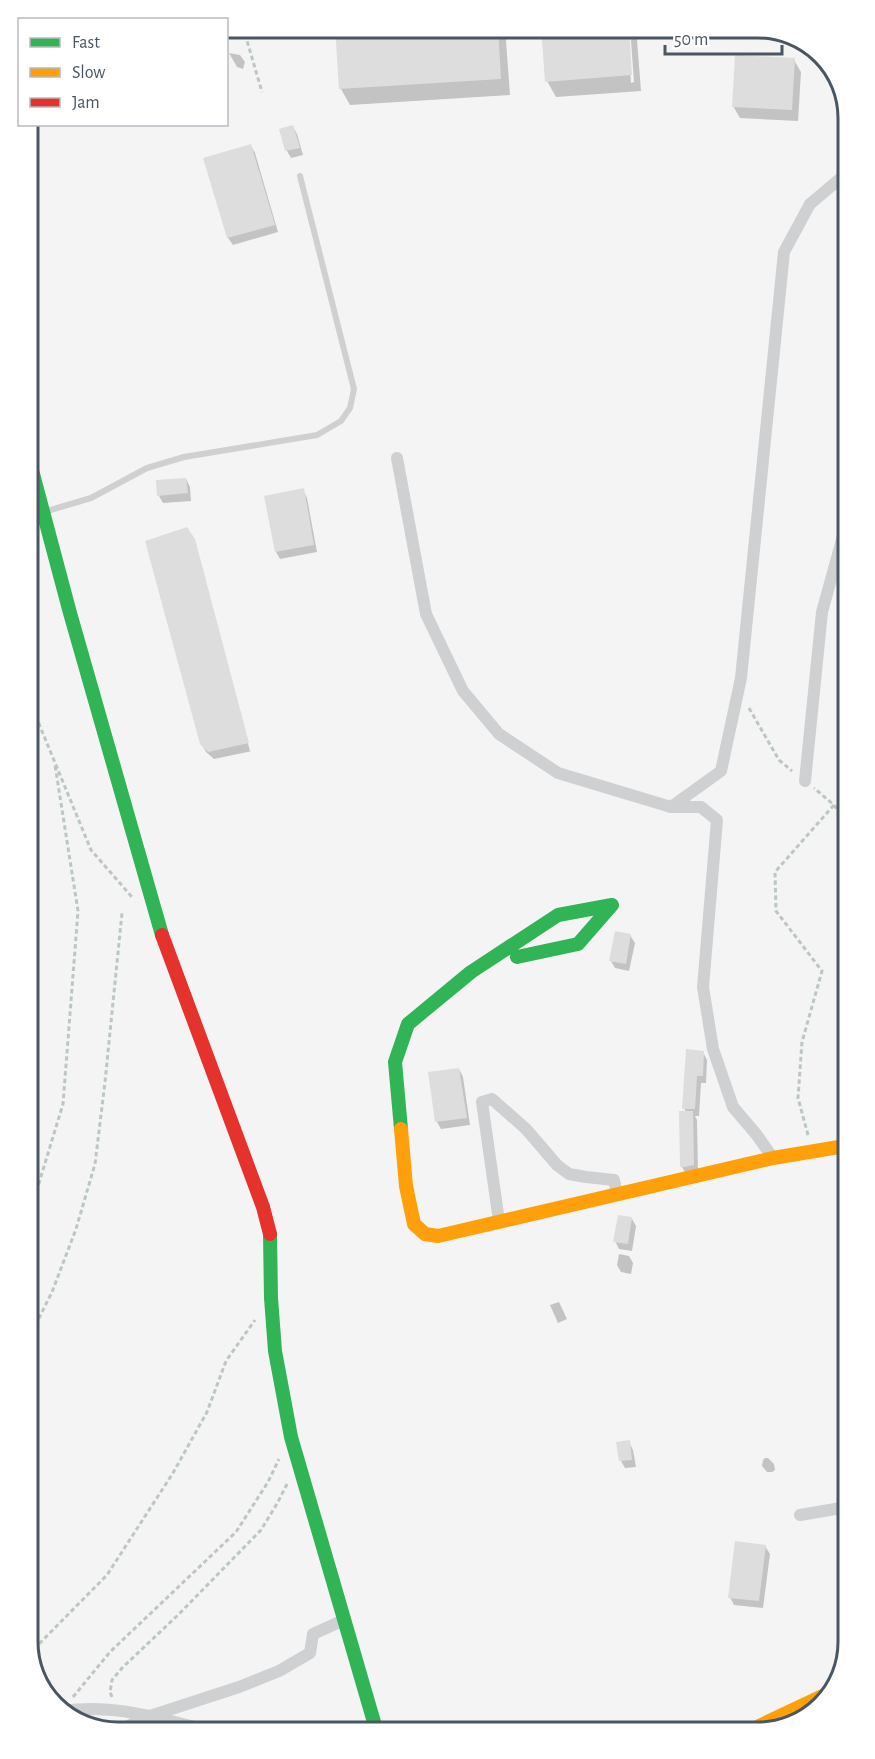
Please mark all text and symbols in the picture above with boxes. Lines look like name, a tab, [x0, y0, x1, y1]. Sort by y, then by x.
legend	[18, 18, 228, 126]
scale bar	[665, 18, 782, 56]
text: 50 m	[674, 31, 708, 49]
text: Fast	[72, 34, 100, 52]
text: Slow	[72, 64, 105, 82]
text: Jam	[72, 94, 100, 112]

